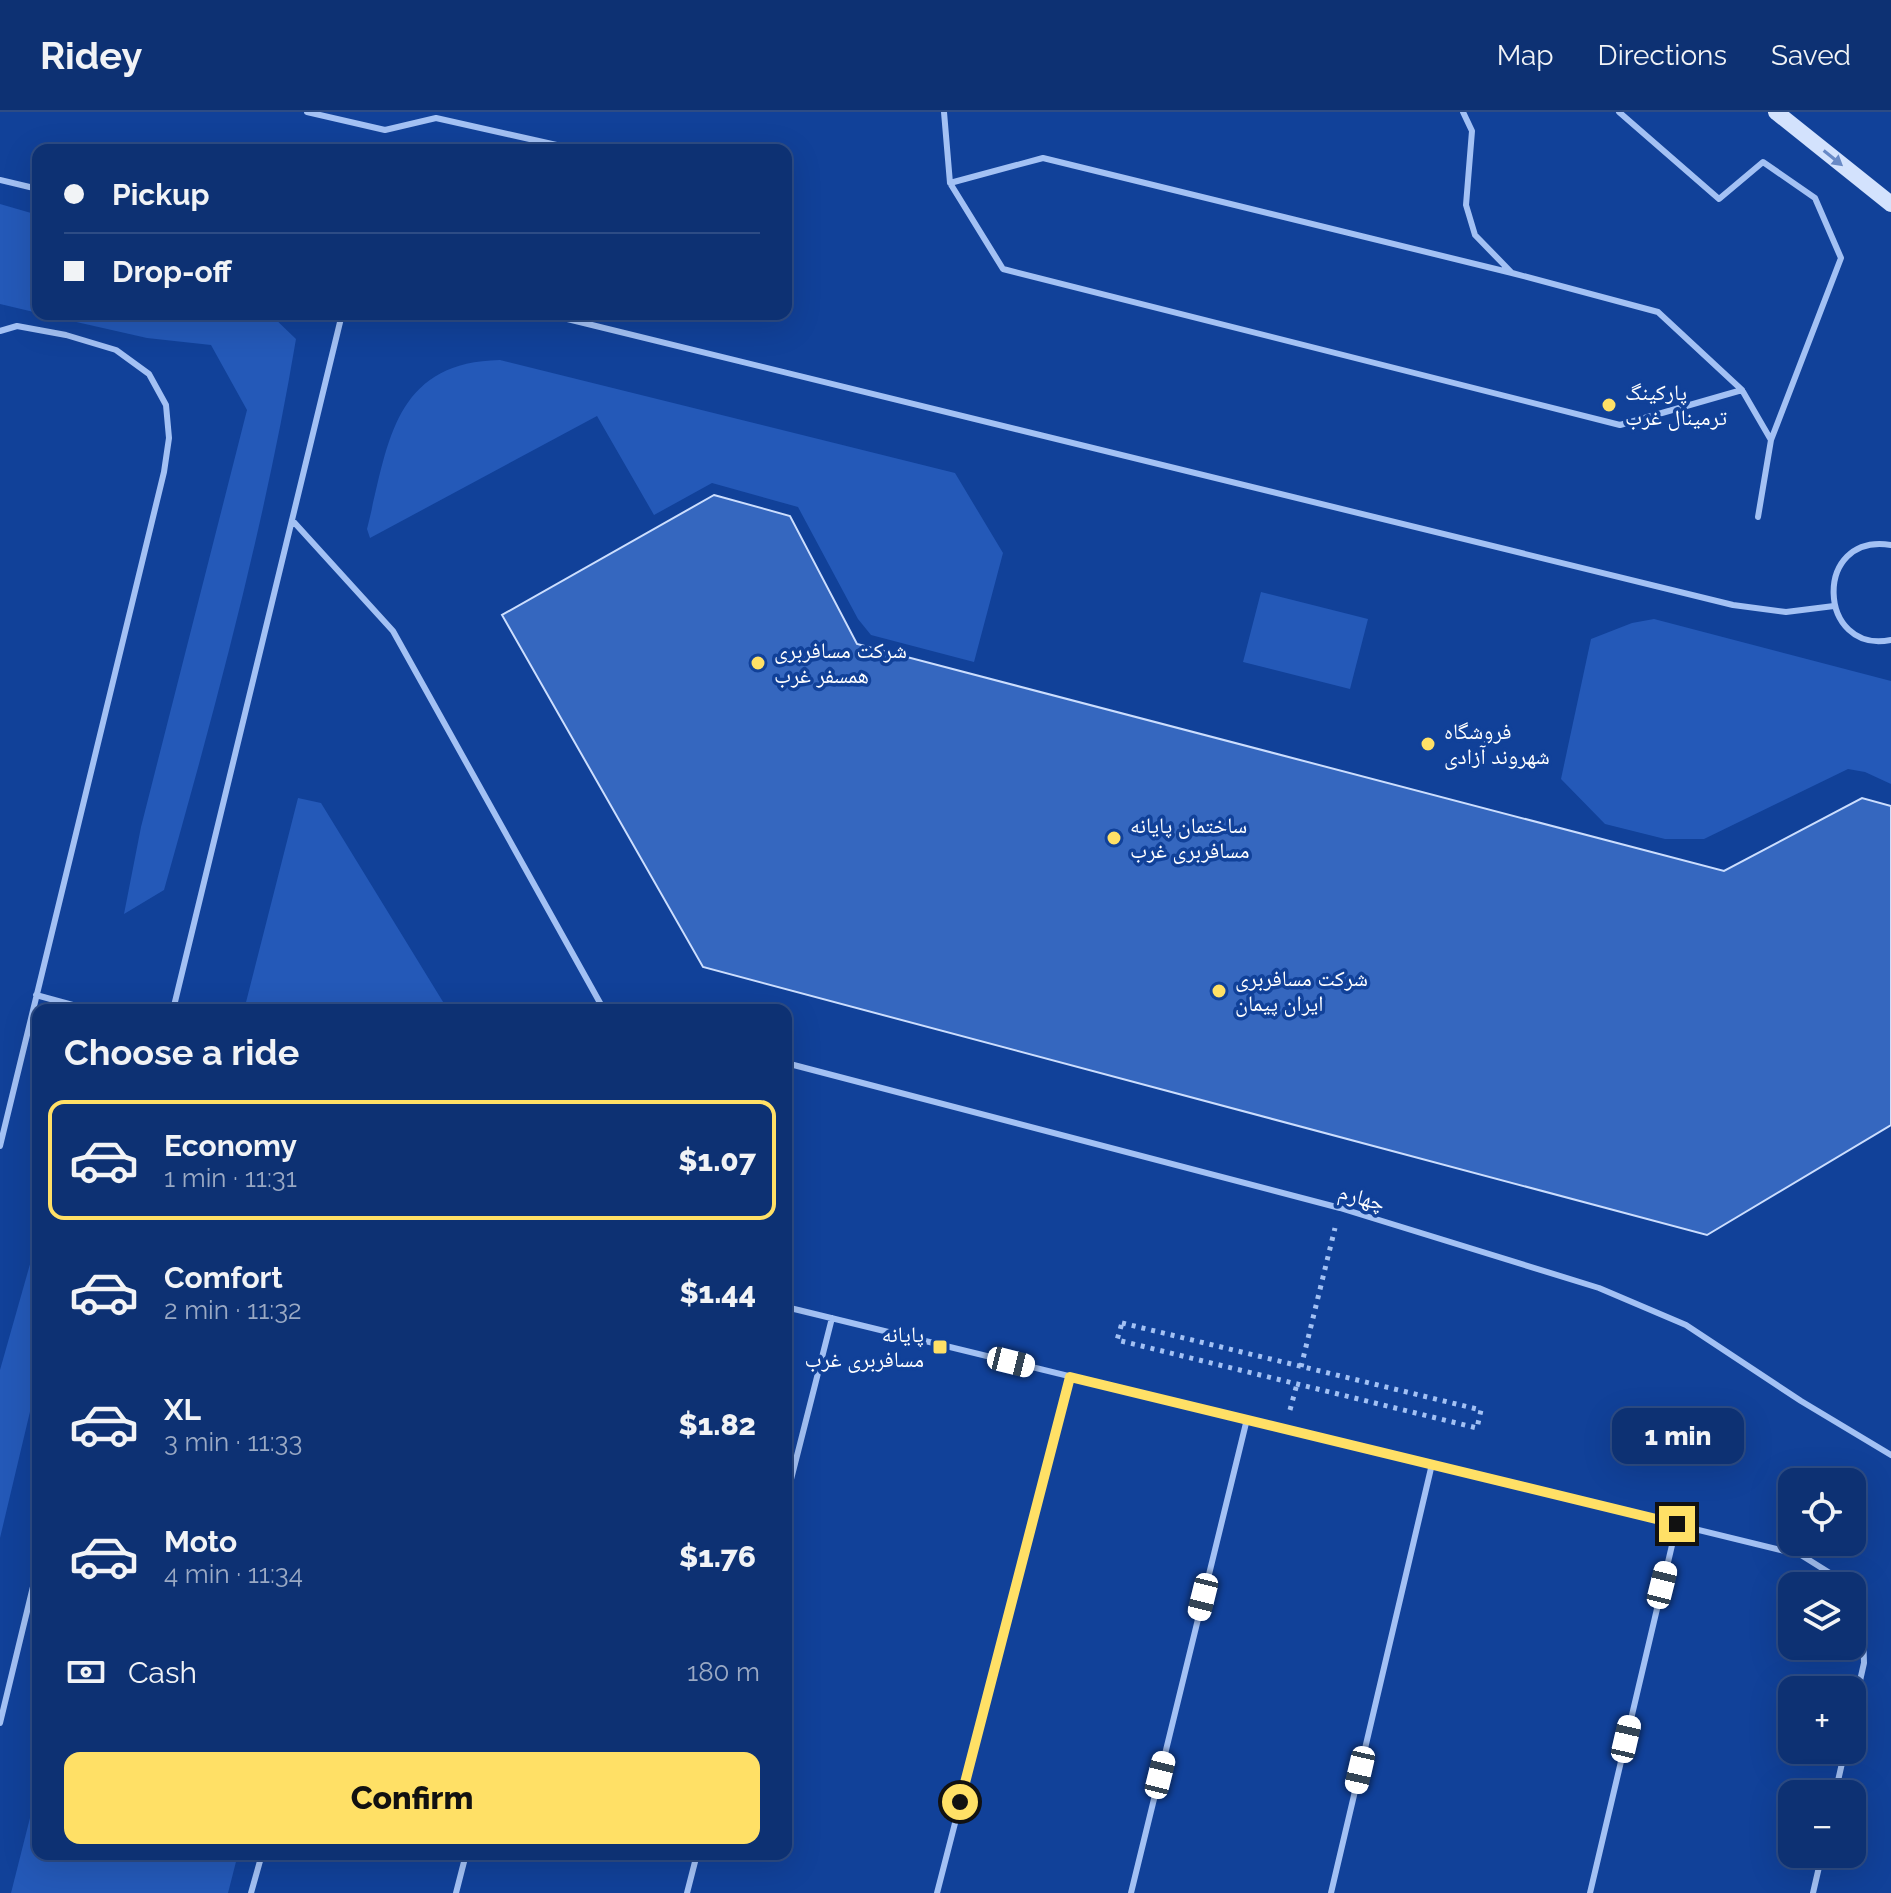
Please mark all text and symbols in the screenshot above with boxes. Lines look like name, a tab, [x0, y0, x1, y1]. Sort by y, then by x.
text: Ridey	[40, 33, 142, 78]
text: Map	[1497, 39, 1554, 72]
text: Directions	[1598, 39, 1727, 72]
text: Saved	[1771, 39, 1851, 72]
one-way arrow	[1823, 149, 1843, 166]
text: Pickup	[112, 177, 210, 212]
text: Drop-off	[112, 254, 232, 289]
place label: پارکینگ ترمینال غرب	[1625, 379, 1728, 431]
marker: پارکینگ ترمینال غرب	[1600, 396, 1618, 414]
place label: شرکت مسافربری همسفر غرب	[774, 637, 907, 688]
marker: شرکت مسافربری همسفر غرب	[749, 654, 767, 672]
place label: فروشگاه شهروند آزادی	[1444, 718, 1550, 770]
marker: فروشگاه شهروند آزادی	[1419, 735, 1437, 753]
place label: ساختمان پایانه مسافربری غرب	[1130, 812, 1249, 864]
marker: ساختمان پایانه مسافربری غرب	[1105, 829, 1123, 847]
place label: شرکت مسافربری ایران پیمان	[1235, 965, 1368, 1017]
marker: شرکت مسافربری ایران پیمان	[1210, 982, 1228, 1000]
text: Choose a ride	[64, 1031, 299, 1073]
icon: car	[68, 1124, 140, 1196]
text: Economy	[164, 1128, 297, 1163]
text: $1.07	[678, 1143, 756, 1178]
text: 1 min · 11:31	[164, 1163, 297, 1193]
street label: چهارم	[1335, 1178, 1388, 1218]
icon: car	[68, 1256, 140, 1328]
text: Comfort	[164, 1260, 283, 1295]
text: $1.44	[679, 1275, 756, 1310]
text: 2 min · 11:32	[164, 1295, 302, 1325]
place label: پایانه مسافربری غرب	[805, 1321, 924, 1373]
marker: پایانه مسافربری غرب	[931, 1338, 949, 1356]
car	[985, 1345, 1037, 1379]
icon: car	[68, 1388, 140, 1460]
text: XL	[164, 1392, 201, 1427]
text: $1.82	[678, 1407, 756, 1442]
callout: 1 min	[1611, 1408, 1743, 1464]
text: 1 min	[1645, 1421, 1711, 1451]
text: 3 min · 11:33	[164, 1427, 302, 1457]
map controls	[1778, 1468, 1866, 1868]
button: locate	[1778, 1468, 1866, 1556]
route end	[1659, 1506, 1695, 1542]
icon: car	[68, 1520, 140, 1592]
text: Moto	[164, 1524, 237, 1559]
text: $1.76	[679, 1539, 756, 1574]
text: 4 min · 11:34	[164, 1559, 303, 1589]
car	[1645, 1559, 1679, 1611]
car	[1186, 1571, 1220, 1623]
button: layers	[1778, 1572, 1866, 1660]
icon: cash	[64, 1650, 108, 1694]
text: Cash	[128, 1655, 197, 1690]
text: 180 m	[687, 1657, 760, 1687]
button: +	[1778, 1676, 1866, 1764]
car	[1609, 1713, 1643, 1765]
car	[1343, 1744, 1377, 1796]
car	[1143, 1749, 1177, 1801]
button: Confirm	[64, 1752, 760, 1844]
button: −	[1778, 1780, 1866, 1868]
route start	[942, 1784, 978, 1820]

